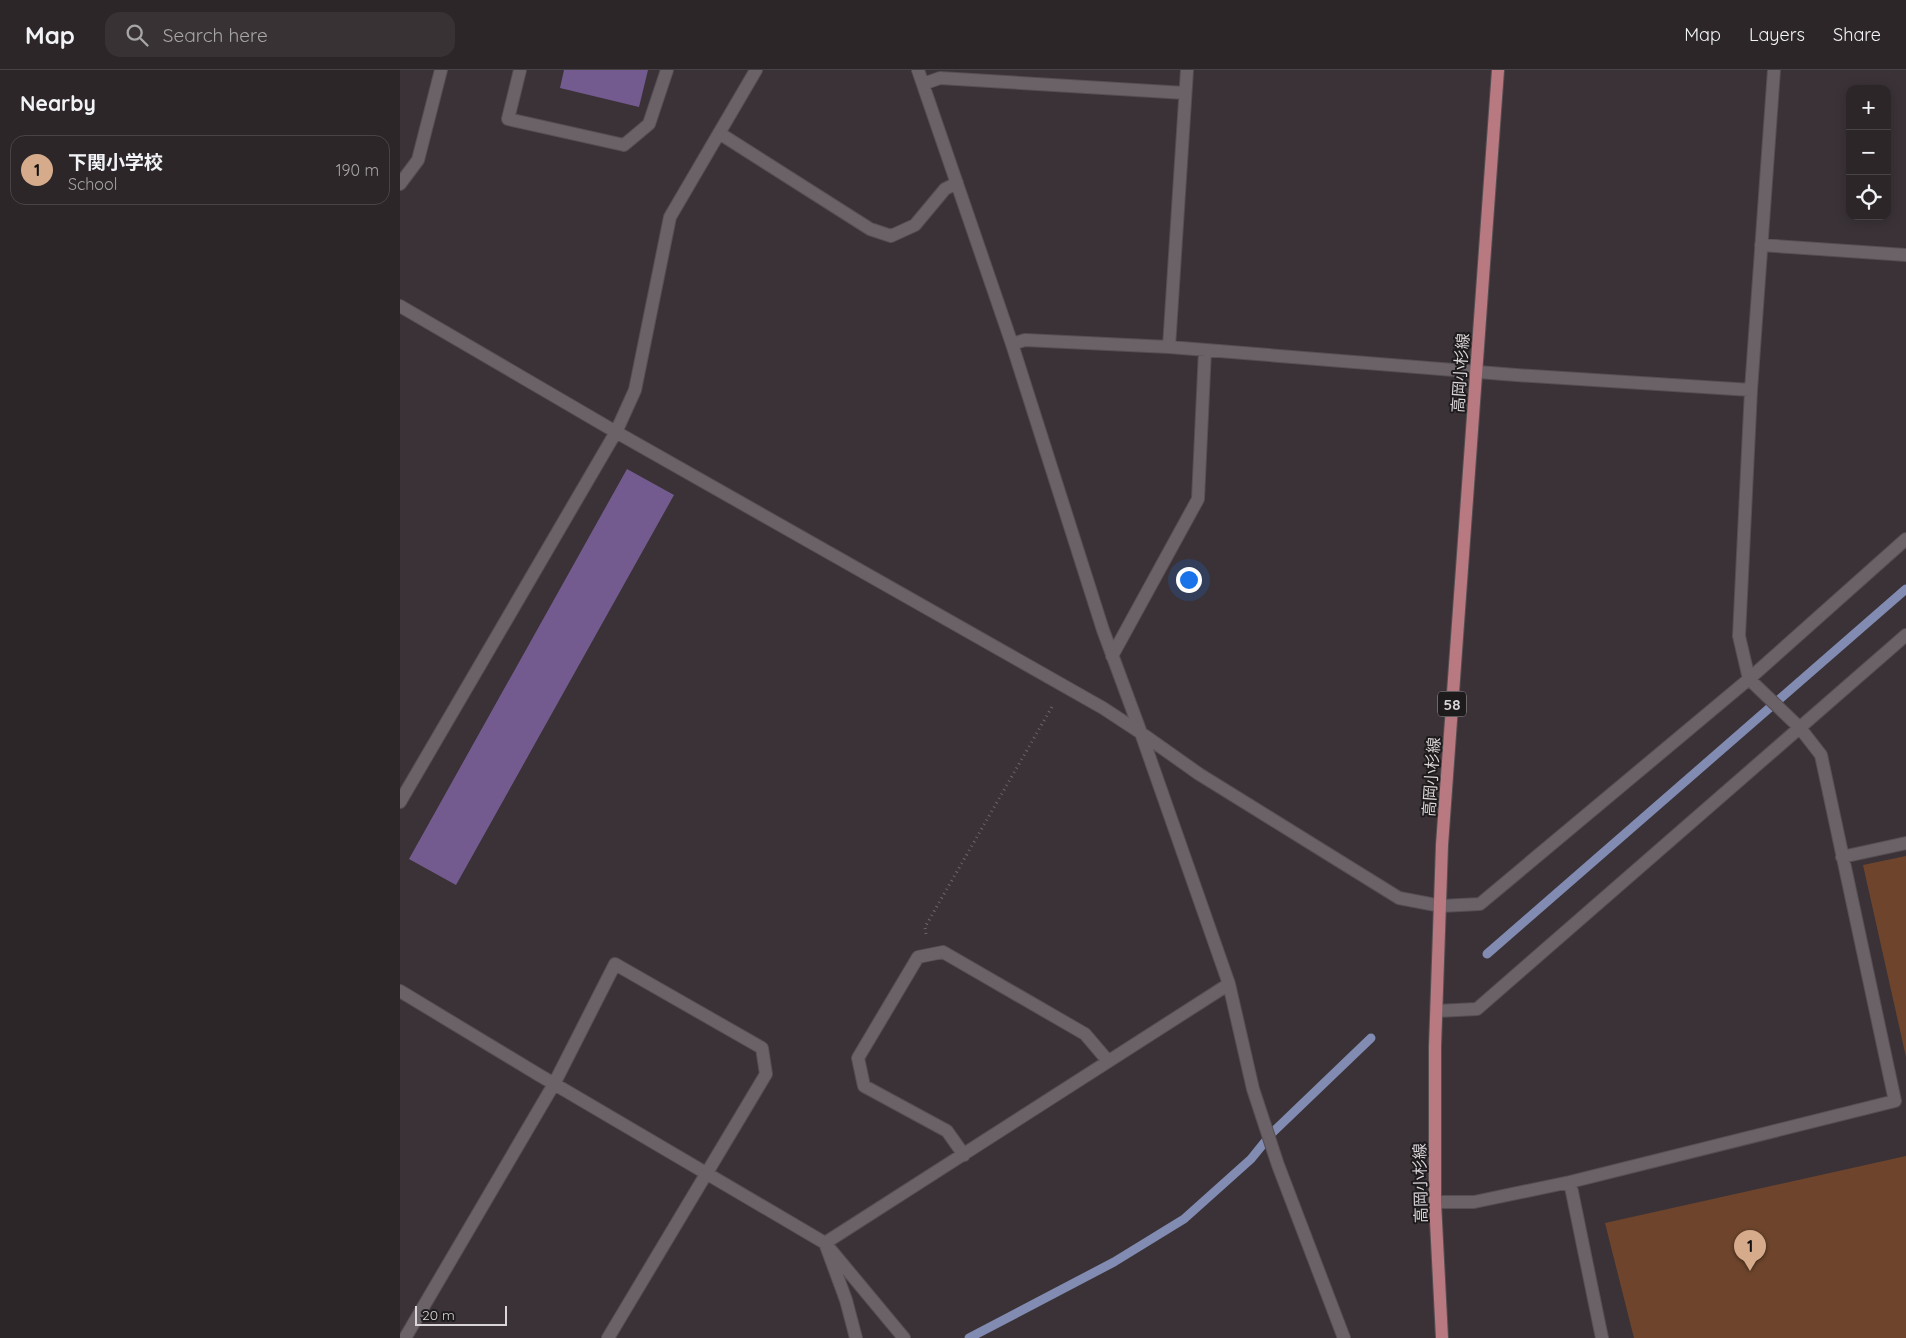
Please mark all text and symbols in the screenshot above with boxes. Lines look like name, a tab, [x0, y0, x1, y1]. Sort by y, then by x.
search box	[105, 12, 455, 57]
text: Map	[25, 20, 75, 50]
icon: search	[123, 21, 151, 49]
text: Search here	[163, 23, 268, 47]
text: Map	[1684, 23, 1721, 46]
text: Layers	[1749, 23, 1805, 46]
text: Share	[1833, 23, 1881, 46]
map controls	[1846, 85, 1891, 220]
button: +	[1846, 85, 1891, 130]
text: Nearby	[20, 90, 96, 116]
button: −	[1846, 130, 1891, 175]
text: 下関小学校	[68, 150, 163, 174]
text: 1	[34, 160, 40, 180]
text: 190 m	[336, 160, 379, 180]
text: School	[68, 174, 117, 194]
button: locate	[1846, 175, 1891, 220]
street label: 高岡小杉線	[1447, 332, 1473, 414]
your location	[1176, 567, 1202, 593]
road number: 58	[1438, 692, 1466, 716]
street label: 高岡小杉線	[1418, 736, 1444, 818]
street label: 高岡小杉線	[1409, 1143, 1431, 1223]
pin: 1	[1734, 1230, 1766, 1271]
scale bar	[415, 1303, 508, 1326]
text: 20 m	[422, 1306, 455, 1324]

